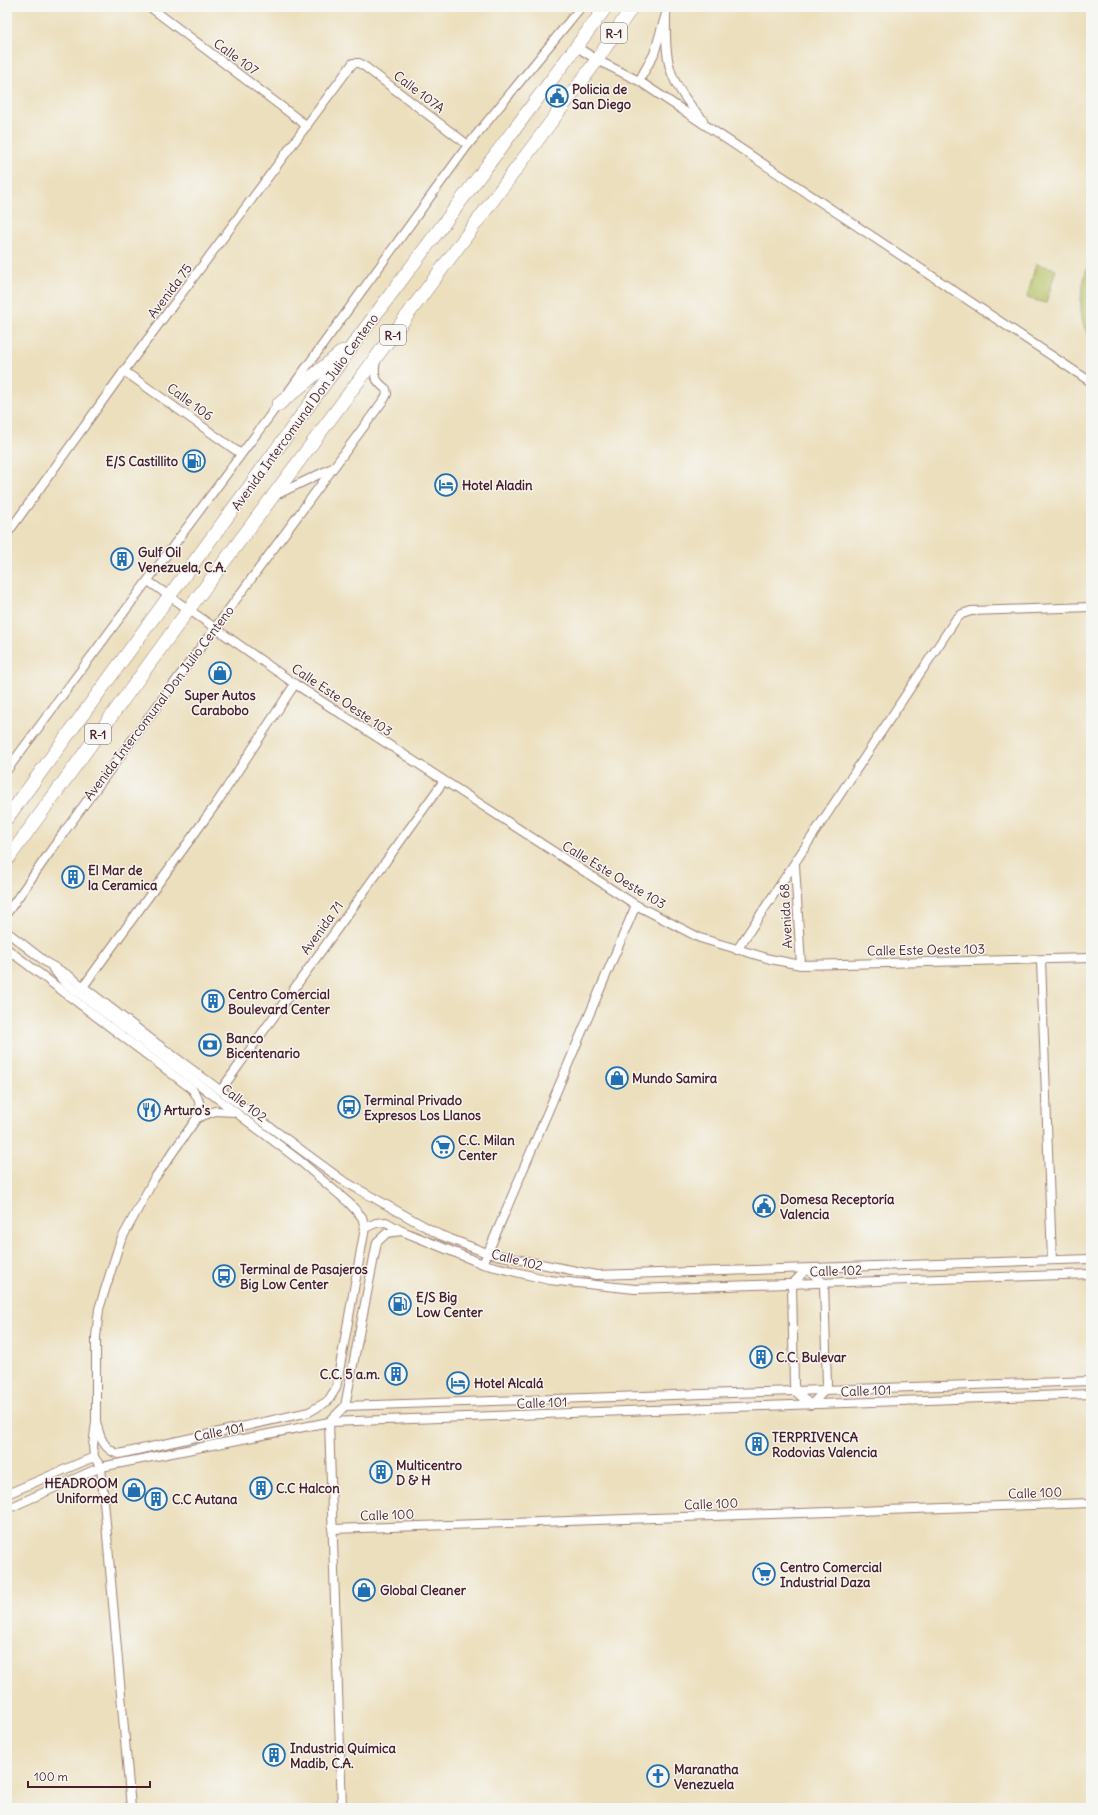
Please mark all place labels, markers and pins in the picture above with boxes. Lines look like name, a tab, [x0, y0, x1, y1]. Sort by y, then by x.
place label: Policia de San Diego	[572, 81, 631, 113]
public building icon: Policia de San Diego	[544, 83, 570, 109]
fuel station icon: E/S Castillito	[181, 448, 207, 474]
place label: E/S Castillito	[106, 453, 178, 470]
hotel icon: Hotel Aladin	[433, 472, 459, 498]
place label: Hotel Aladin	[462, 477, 533, 494]
place label: Gulf Oil Venezuela, C.A.	[138, 544, 227, 576]
building icon: Gulf Oil Venezuela, C.A.	[109, 546, 135, 572]
shop icon: Super Autos Carabobo	[207, 660, 233, 686]
place label: Super Autos Carabobo	[184, 687, 256, 719]
place label: El Mar de la Ceramica	[88, 862, 158, 894]
building icon: El Mar de la Ceramica	[60, 864, 86, 890]
place label: Centro Comercial Boulevard Center	[228, 986, 331, 1018]
building icon: Centro Comercial Boulevard Center	[200, 988, 226, 1014]
place label: Banco Bicentenario	[226, 1030, 300, 1062]
bank icon: Banco Bicentenario	[197, 1032, 223, 1058]
shop icon: Mundo Samira	[604, 1065, 630, 1091]
place label: Mundo Samira	[632, 1070, 718, 1087]
place label: Terminal Privado Expresos Los Llanos	[364, 1092, 481, 1124]
bus stop icon: Terminal Privado Expresos Los Llanos	[336, 1094, 362, 1120]
restaurant icon: Arturo's	[136, 1097, 162, 1123]
place label: Arturo's	[164, 1102, 210, 1119]
place label: C.C. Milan Center	[458, 1132, 515, 1164]
supermarket icon: C.C. Milan Center	[430, 1134, 456, 1160]
place label: Domesa Receptoría Valencia	[780, 1191, 895, 1223]
public building icon: Domesa Receptoría Valencia	[751, 1193, 777, 1219]
place label: Terminal de Pasajeros Big Low Center	[240, 1261, 368, 1293]
bus stop icon: Terminal de Pasajeros Big Low Center	[211, 1263, 237, 1289]
place label: E/S Big Low Center	[416, 1289, 483, 1321]
fuel station icon: E/S Big Low Center	[387, 1291, 413, 1317]
building icon: C.C. Bulevar	[748, 1344, 774, 1370]
place label: C.C. Bulevar	[776, 1349, 847, 1366]
building icon: C.C. 5 a.m.	[383, 1361, 409, 1387]
place label: C.C. 5 a.m.	[320, 1366, 380, 1383]
hotel icon: Hotel Alcalá	[445, 1370, 471, 1396]
place label: Hotel Alcalá	[474, 1375, 544, 1392]
place label: TERPRIVENCA Rodovias Valencia	[772, 1429, 878, 1461]
building icon: TERPRIVENCA Rodovias Valencia	[744, 1431, 770, 1457]
place label: Multicentro D & H	[396, 1457, 462, 1489]
building icon: Multicentro D & H	[368, 1459, 394, 1485]
place label: HEADROOM Uniformed	[45, 1475, 118, 1507]
building icon: C.C Halcon	[248, 1475, 274, 1501]
shop icon: HEADROOM Uniformed	[121, 1477, 147, 1503]
place label: C.C Halcon	[276, 1480, 340, 1497]
building icon: C.C Autana	[143, 1486, 169, 1512]
place label: C.C Autana	[172, 1491, 238, 1508]
place label: Centro Comercial Industrial Daza	[780, 1559, 882, 1591]
supermarket icon: Centro Comercial Industrial Daza	[751, 1561, 777, 1587]
shop icon: Global Cleaner	[351, 1577, 377, 1603]
place label: Global Cleaner	[380, 1582, 467, 1599]
place label: Industria Química Madib, C.A.	[290, 1740, 397, 1772]
building icon: Industria Química Madib, C.A.	[261, 1742, 287, 1768]
place label: Maranatha Venezuela	[674, 1761, 739, 1793]
church icon: Maranatha Venezuela	[645, 1763, 671, 1789]

